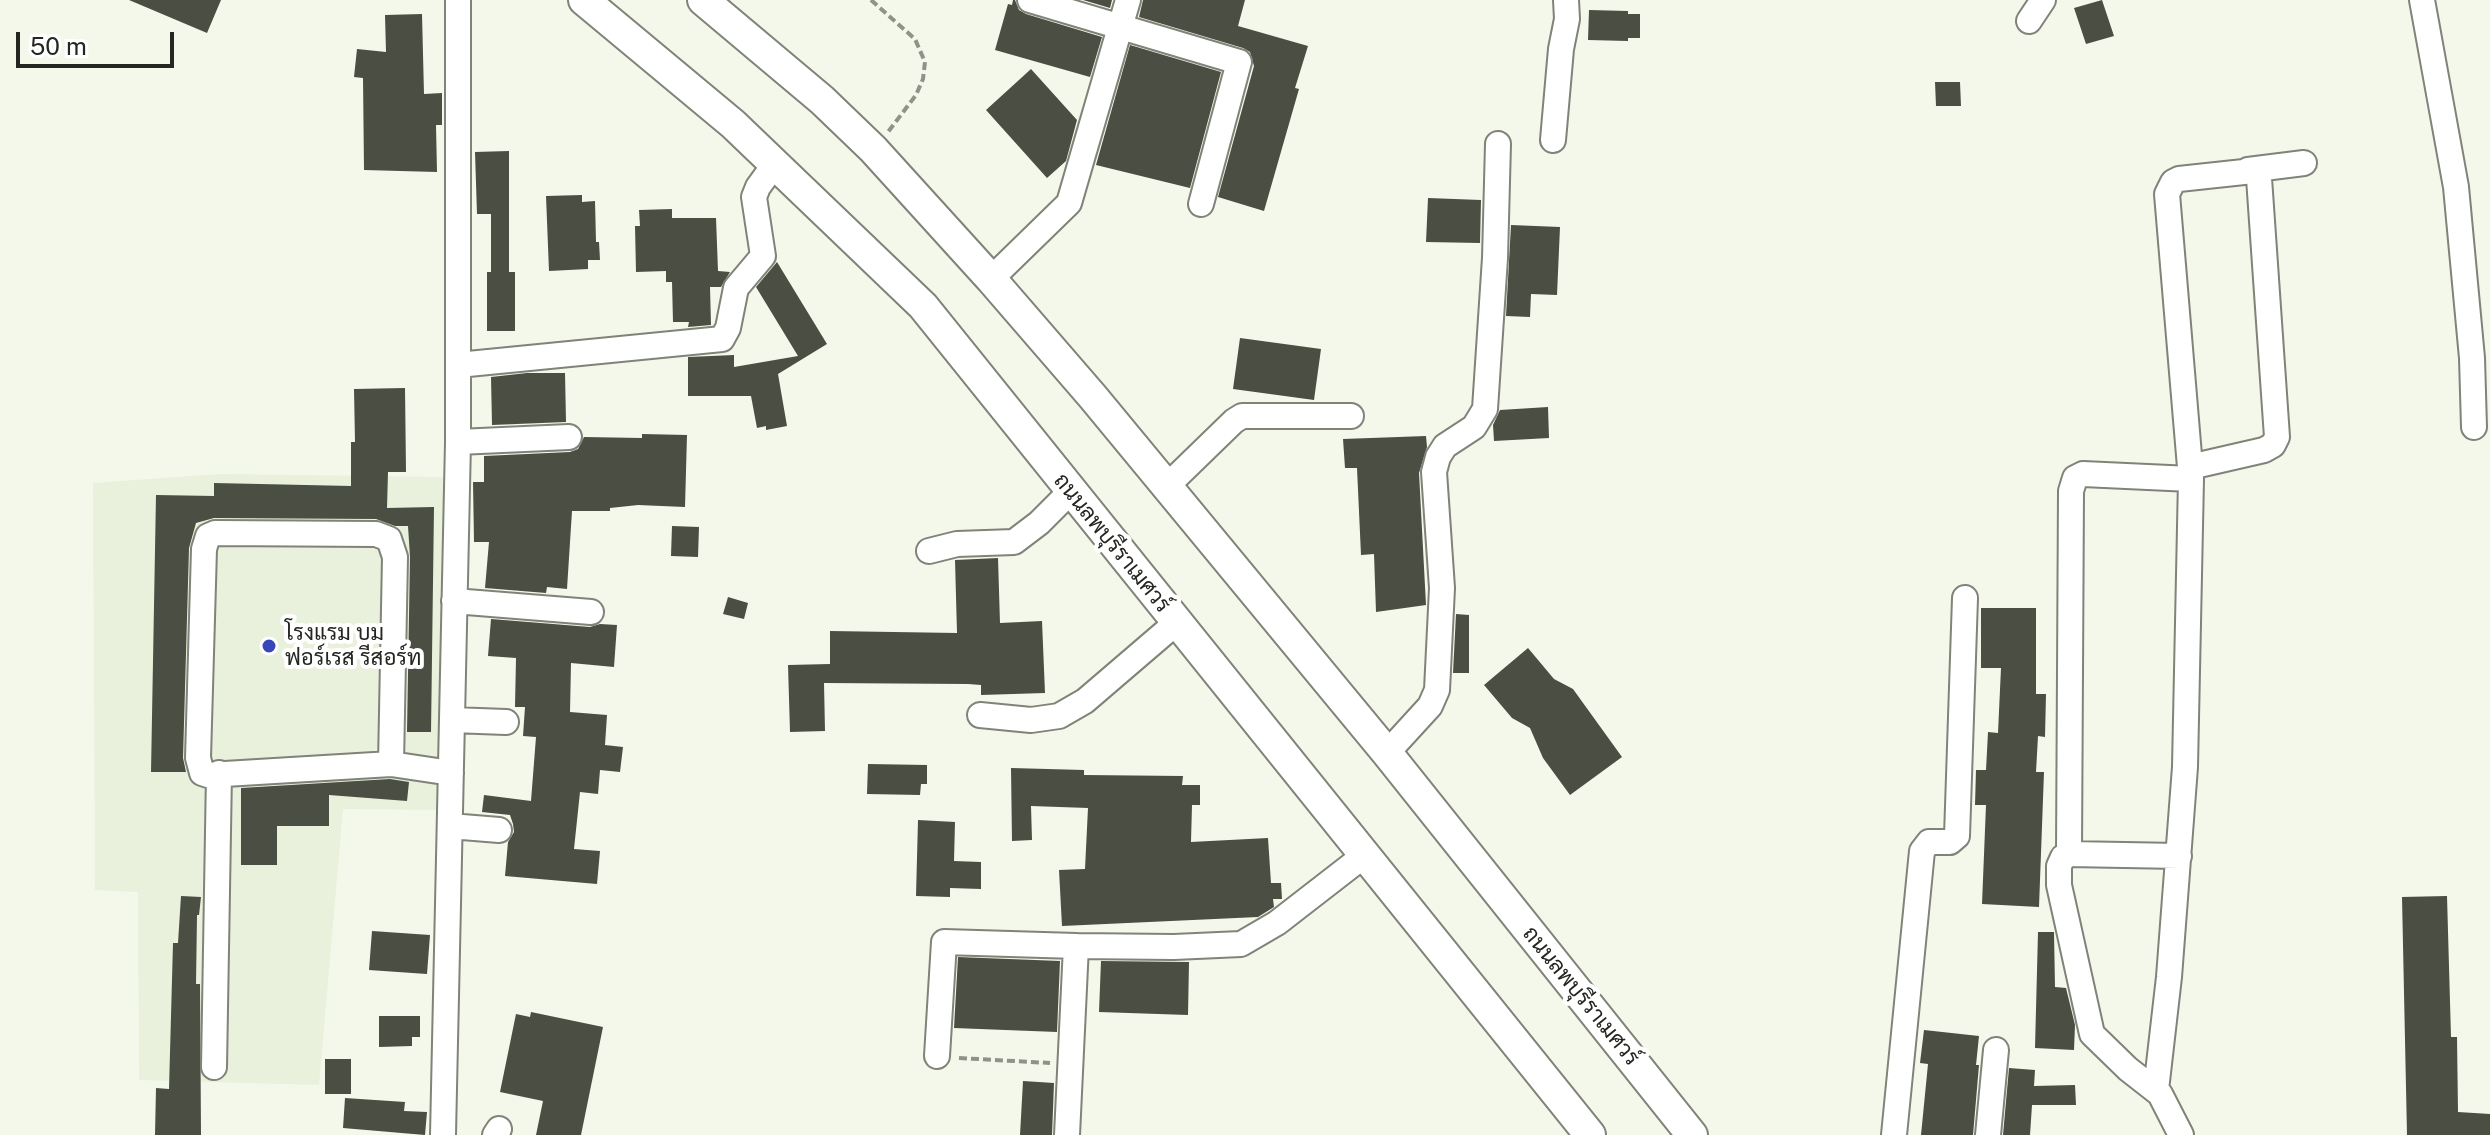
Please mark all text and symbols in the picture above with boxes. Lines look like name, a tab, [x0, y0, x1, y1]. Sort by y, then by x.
scale bar	[20, 16, 178, 66]
text: 50 m	[30, 32, 87, 60]
street label: ถนนลพบุรีราเมศวร์	[1048, 468, 1176, 618]
place label: โรงแรม บูม ฟอร์เรส รีสอร์ท	[285, 620, 421, 672]
marker: โรงแรม บูม ฟอร์เรส รีสอร์ท	[260, 637, 278, 655]
street label: ถนนลพบุรีราเมศวร์	[1517, 921, 1645, 1071]

